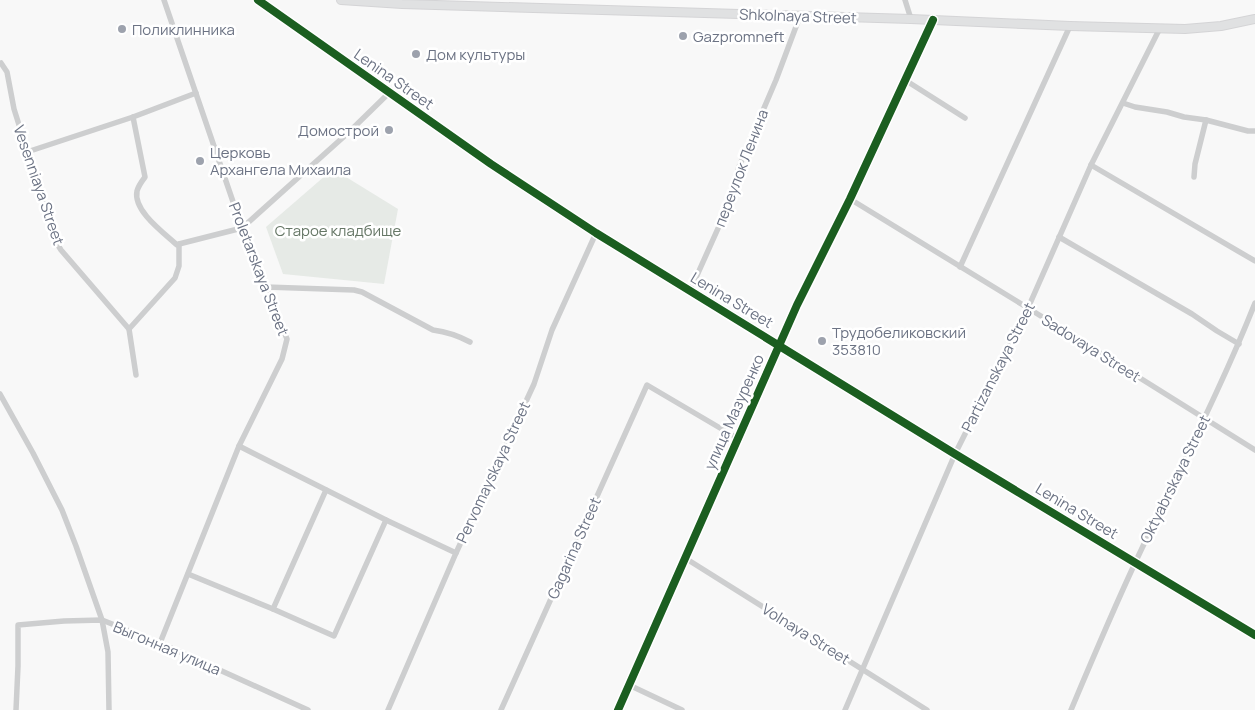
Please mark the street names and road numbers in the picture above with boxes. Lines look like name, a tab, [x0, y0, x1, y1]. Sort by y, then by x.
street label: Shkolnaya Street	[739, 3, 857, 29]
street label: Lenina Street	[350, 44, 438, 114]
street label: переулок Ленина	[709, 106, 773, 230]
street label: Vesenniaya Street	[9, 122, 69, 248]
street label: Proletarskaya Street	[224, 199, 294, 339]
street label: Lenina Street	[687, 267, 777, 333]
street label: Partizanskaya Street	[956, 299, 1040, 435]
street label: Sadovaya Street	[1037, 309, 1145, 387]
street label: улица Мазуренко	[699, 351, 769, 473]
street label: Pervomayskaya Street	[451, 398, 535, 546]
street label: Oktyabrskaya Street	[1135, 411, 1215, 547]
street label: Lenina Street	[1032, 478, 1122, 544]
street label: Gagarina Street	[542, 494, 606, 602]
street label: Volnaya Street	[758, 599, 854, 669]
street label: Выгонная улица	[110, 616, 224, 680]

